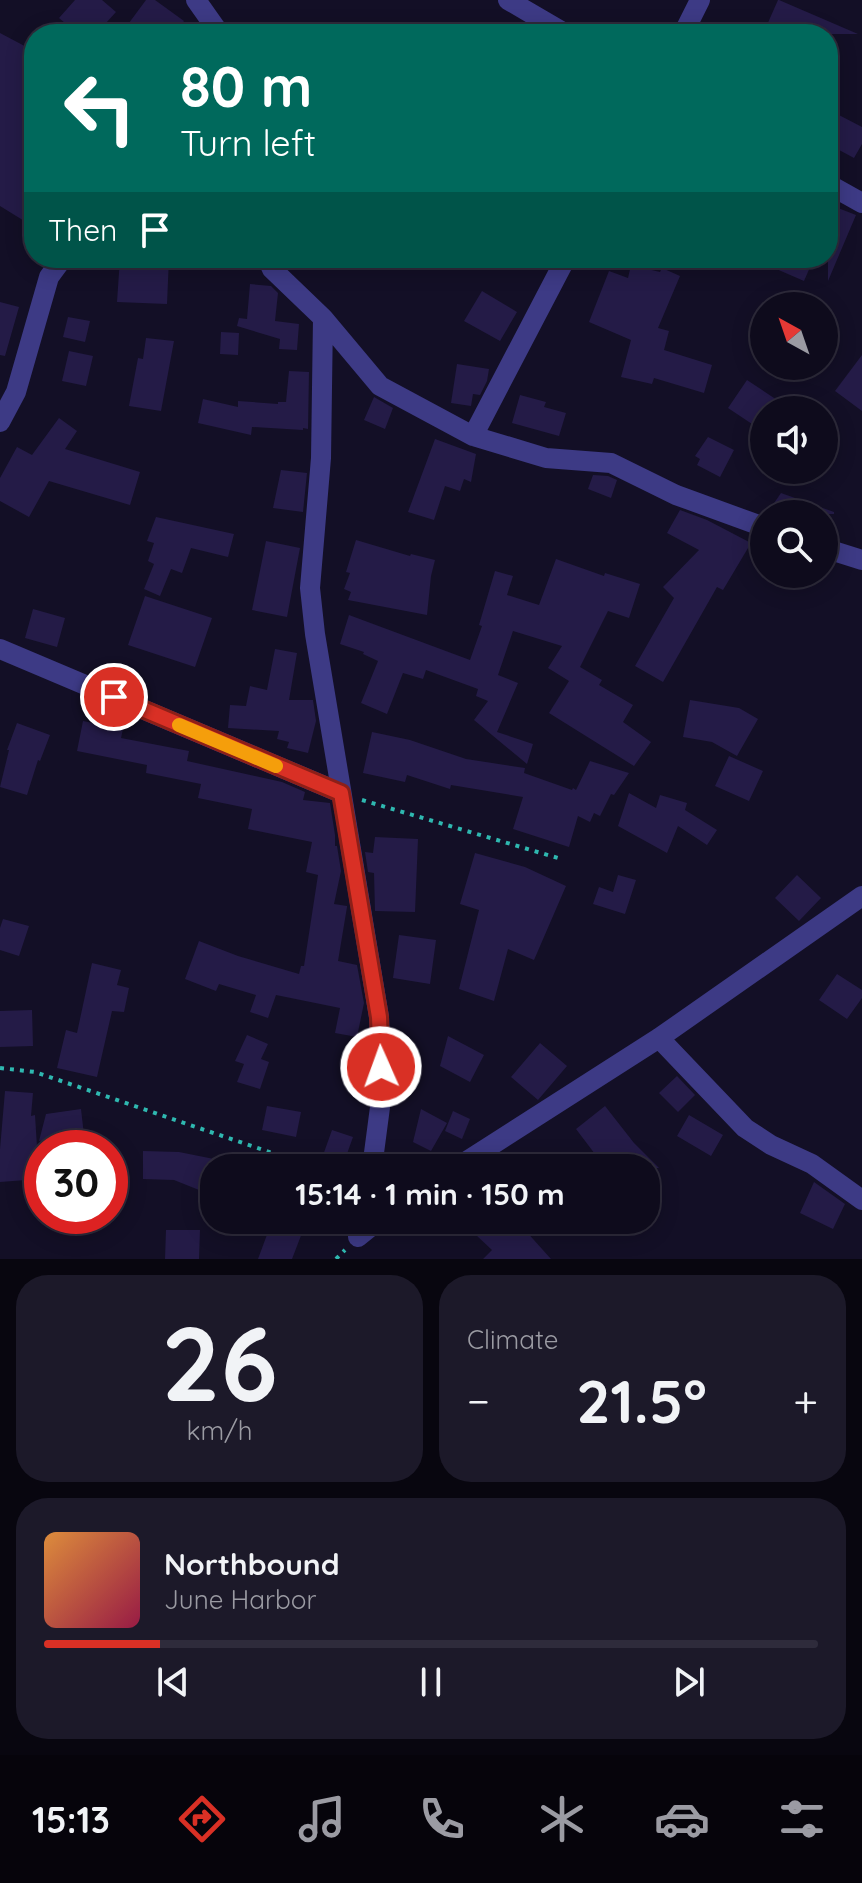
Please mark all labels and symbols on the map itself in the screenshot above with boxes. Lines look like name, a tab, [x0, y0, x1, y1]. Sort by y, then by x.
north arrow	[750, 292, 838, 380]
pin	[80, 663, 148, 731]
position arrow	[339, 1025, 423, 1109]
speed limit sign: 30	[24, 1130, 128, 1234]

